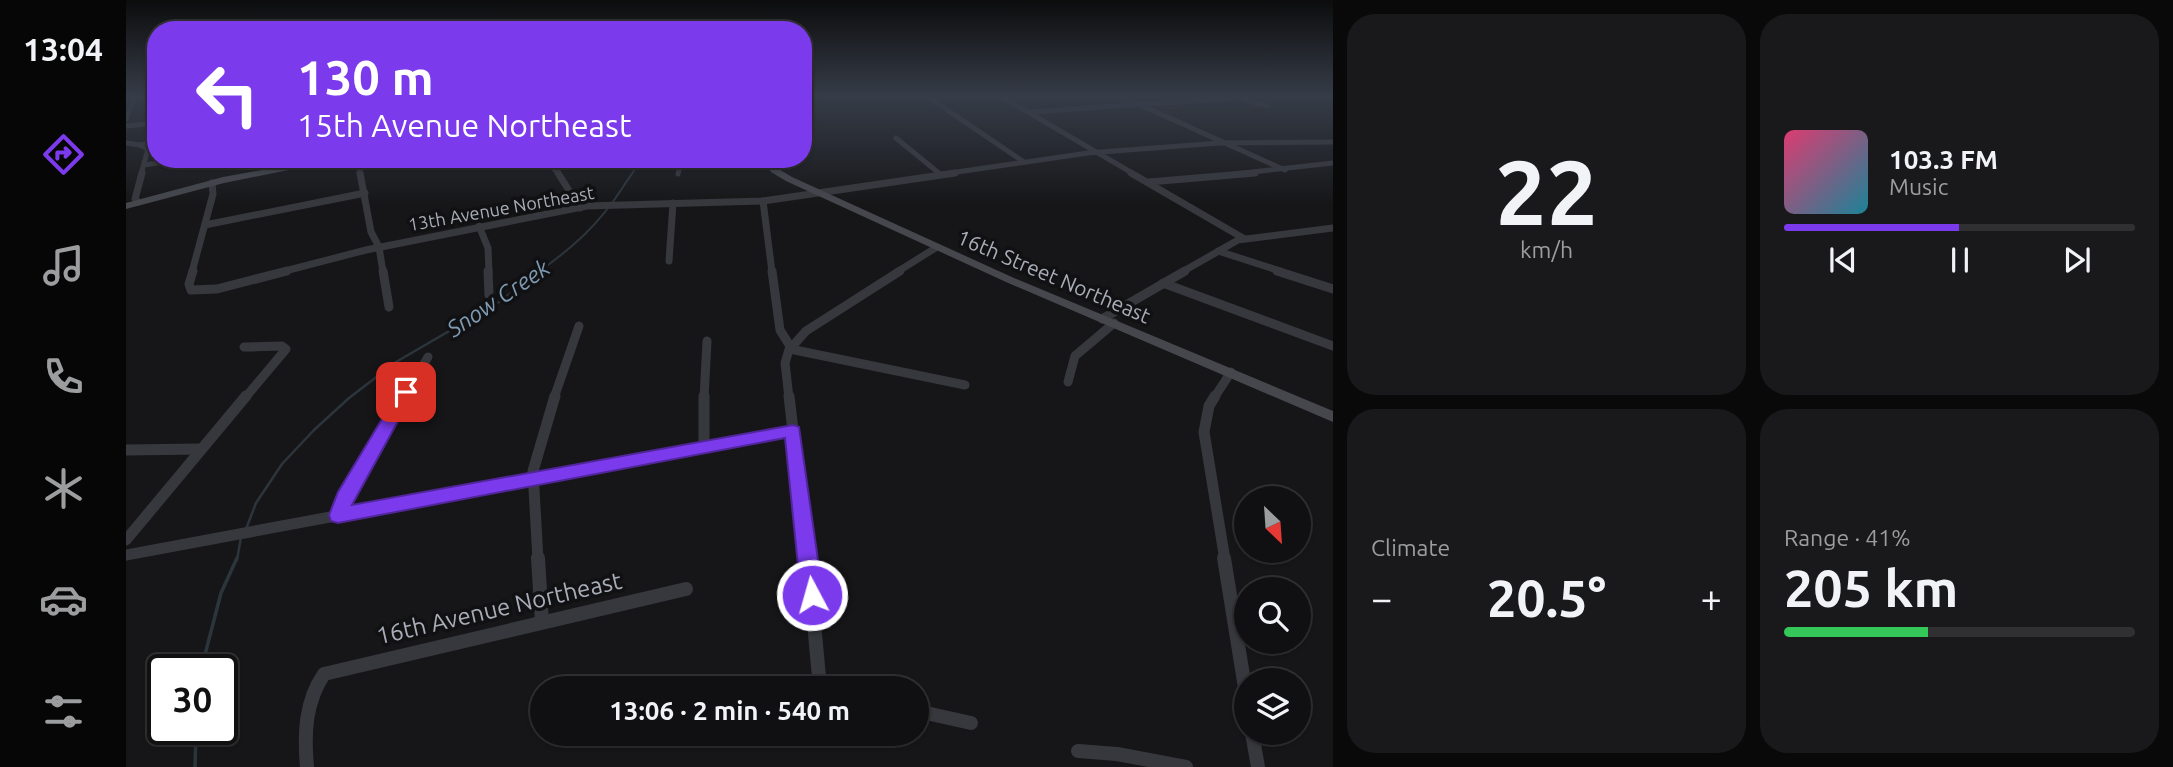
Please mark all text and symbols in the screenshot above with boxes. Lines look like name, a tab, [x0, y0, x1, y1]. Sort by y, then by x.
text: 13:04	[23, 31, 103, 67]
icon: left	[182, 49, 273, 140]
text: 130 m	[297, 49, 434, 104]
text: 15th Avenue Northeast	[297, 107, 632, 143]
icon: directions	[39, 130, 88, 179]
text: 22	[1495, 140, 1598, 242]
text: 103.3 FM	[1889, 145, 1998, 174]
text: Music	[1889, 174, 1948, 199]
street label: 13th Avenue Northeast	[407, 182, 595, 234]
street label: 16th Street Northeast	[954, 224, 1154, 328]
text: km/h	[1520, 237, 1573, 262]
icon: music	[39, 241, 88, 290]
icon: previous	[1824, 241, 1862, 279]
icon: pause	[1941, 241, 1979, 279]
icon: next	[2058, 241, 2096, 279]
water label: Snow Creek	[441, 254, 554, 342]
icon: phone	[39, 352, 88, 401]
pin	[376, 362, 436, 422]
icon: arrive	[387, 373, 425, 411]
icon: climate	[39, 464, 88, 513]
north arrow	[1234, 486, 1311, 564]
map controls	[1234, 486, 1311, 745]
text: Range · 41%	[1784, 525, 1911, 550]
text: Climate	[1371, 535, 1450, 560]
position arrow	[775, 558, 849, 632]
text: 205 km	[1784, 559, 1958, 617]
street label: 16th Avenue Northeast	[374, 566, 625, 649]
text: 20.5°	[1487, 569, 1606, 627]
icon: car	[39, 575, 88, 624]
button: search	[1234, 577, 1311, 654]
text: −	[1371, 577, 1392, 619]
text: +	[1701, 577, 1722, 619]
speed limit sign: 30	[147, 654, 238, 745]
button: layers	[1234, 668, 1311, 745]
icon: filters	[39, 687, 88, 736]
text: 13:06 · 2 min · 540 m	[609, 696, 850, 725]

